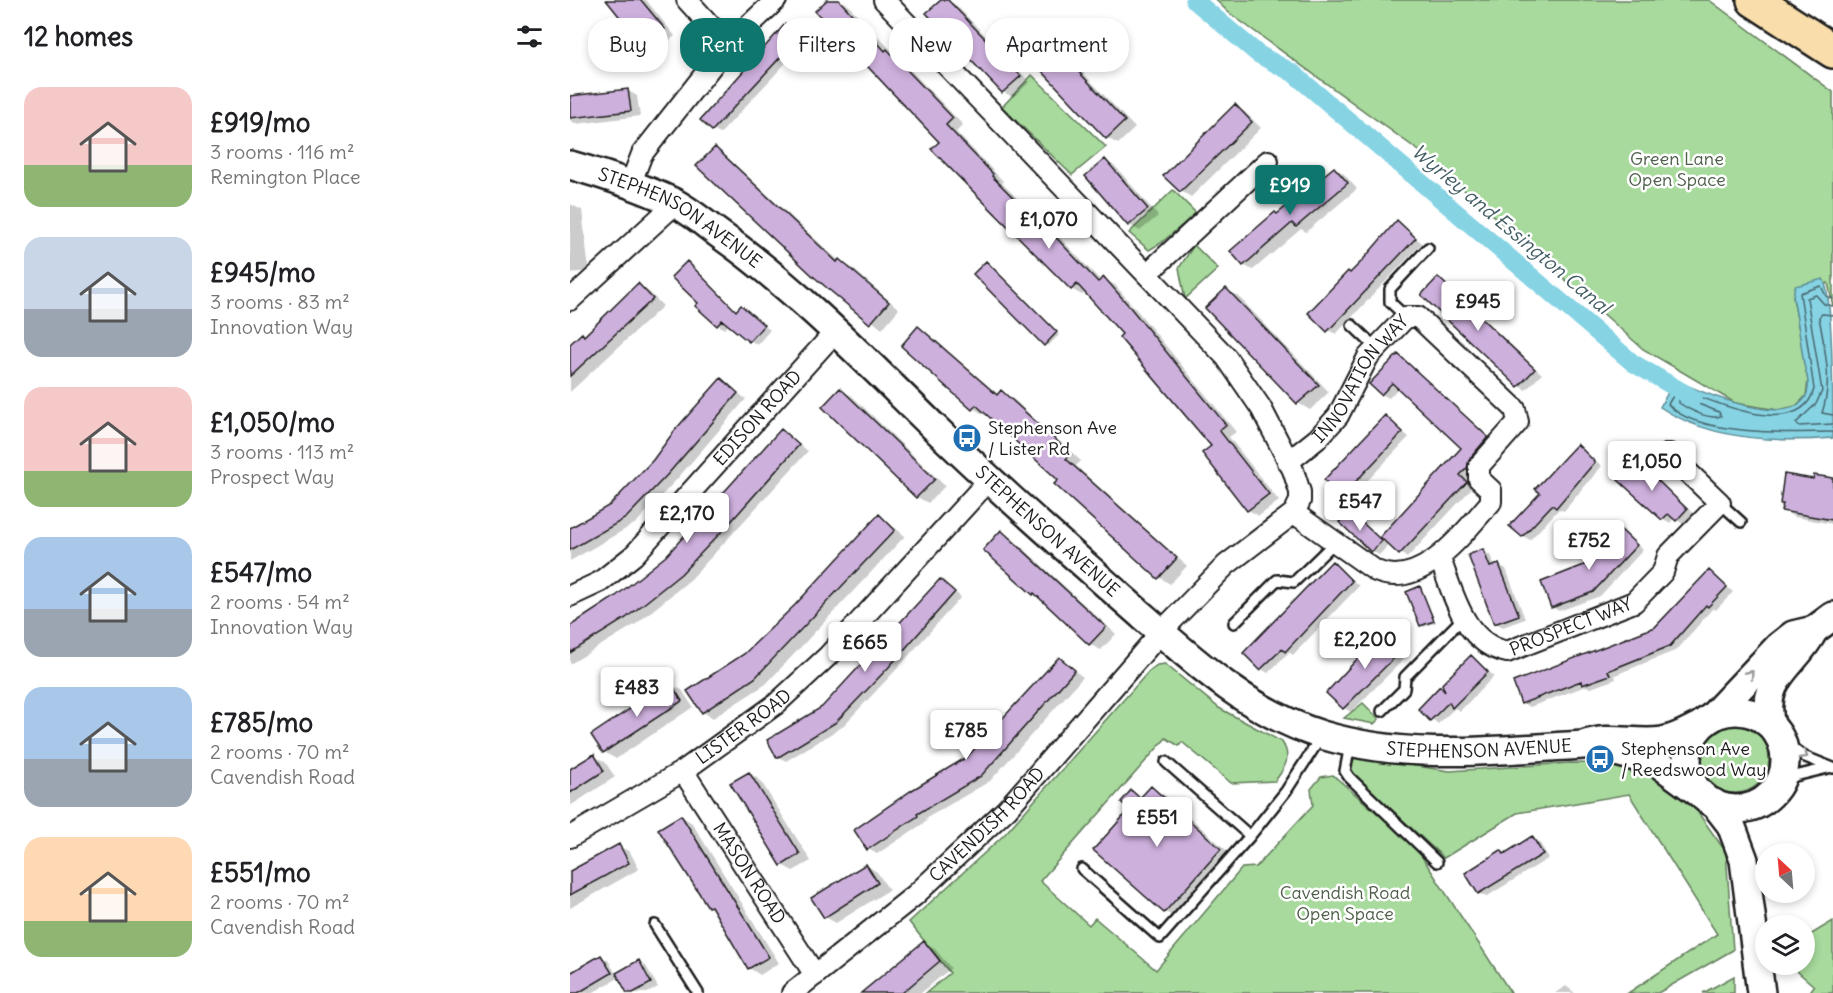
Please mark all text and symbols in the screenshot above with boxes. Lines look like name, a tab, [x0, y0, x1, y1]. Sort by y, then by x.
chip: Buy	[588, 18, 668, 72]
chip: Rent	[680, 18, 765, 72]
chip: Filters	[777, 18, 877, 72]
chip: New	[889, 18, 973, 72]
chip: Apartment	[985, 18, 1129, 72]
text: 12 homes	[24, 20, 133, 53]
icon: filters	[513, 20, 546, 53]
text: £919/mo	[210, 106, 310, 139]
icon: home	[72, 111, 144, 183]
water label: Wyrley and Essington Canal	[1407, 138, 1618, 321]
text: 3 rooms · 116 m²	[210, 139, 354, 164]
park label: Green Lane Open Space	[1628, 147, 1726, 191]
street label: STEPHENSON AVENUE	[595, 162, 766, 273]
text: Remington Place	[210, 164, 361, 189]
pin: £919	[1254, 165, 1326, 216]
text: £919	[1269, 172, 1311, 197]
pin: £1,070	[1000, 199, 1098, 250]
text: £1,070	[1020, 206, 1078, 231]
text: £945/mo	[210, 256, 315, 289]
icon: home	[72, 261, 144, 333]
pin: £945	[1442, 281, 1514, 332]
text: £945	[1455, 288, 1501, 313]
text: 3 rooms · 83 m²	[210, 289, 350, 314]
street label: INNOVATION WAY	[1307, 310, 1413, 447]
text: Innovation Way	[210, 314, 353, 339]
street label: EDISON ROAD	[708, 365, 806, 470]
text: £1,050/mo	[210, 406, 335, 439]
icon: home	[72, 411, 144, 483]
place label: Stephenson Ave / Lister Rd	[988, 416, 1117, 460]
bus stop icon: Stephenson Ave / Lister Rd	[951, 422, 983, 454]
text: 3 rooms · 113 m²	[210, 439, 354, 464]
pin: £1,050	[1603, 441, 1701, 492]
text: £1,050	[1622, 448, 1682, 473]
street label: STEPHENSON AVENUE	[971, 460, 1125, 601]
text: Prospect Way	[210, 464, 334, 489]
pin: £547	[1324, 481, 1396, 532]
text: £547	[1338, 488, 1382, 513]
pin: £2,170	[638, 493, 736, 544]
text: £2,170	[659, 500, 715, 525]
pin: £752	[1553, 520, 1625, 571]
text: £752	[1568, 527, 1610, 552]
text: £547/mo	[210, 556, 312, 589]
icon: home	[72, 561, 144, 633]
text: 2 rooms · 54 m²	[210, 589, 350, 614]
street label: PROSPECT WAY	[1506, 592, 1635, 661]
text: Innovation Way	[210, 614, 353, 639]
pin: £2,200	[1316, 619, 1414, 670]
pin: £665	[829, 622, 901, 673]
text: £2,200	[1333, 626, 1397, 651]
text: £665	[842, 629, 888, 654]
pin: £483	[601, 667, 673, 718]
one-way arrow	[1743, 670, 1754, 681]
text: £483	[615, 674, 659, 699]
street label: LISTER ROAD	[691, 684, 796, 769]
text: £785/mo	[210, 706, 313, 739]
pin: £785	[930, 710, 1002, 761]
icon: home	[72, 711, 144, 783]
text: £785	[944, 717, 988, 742]
street label: STEPHENSON AVENUE	[1385, 734, 1572, 763]
place label: Stephenson Ave / Reedswood Way	[1621, 737, 1767, 781]
text: 2 rooms · 70 m²	[210, 739, 350, 764]
bus stop icon: Stephenson Ave / Reedswood Way	[1584, 743, 1616, 775]
one-way arrow	[1798, 748, 1808, 760]
street label: CAVENDISH ROAD	[924, 762, 1049, 887]
text: Cavendish Road	[210, 764, 355, 789]
pin: £551	[1121, 797, 1193, 848]
text: £551	[1136, 804, 1178, 829]
street label: MASON ROAD	[708, 818, 791, 928]
north arrow	[1755, 843, 1815, 903]
map controls	[1755, 843, 1815, 975]
text: £551/mo	[210, 856, 311, 889]
icon: home	[72, 861, 144, 933]
park label: Cavendish Road Open Space	[1280, 881, 1411, 925]
text: 2 rooms · 70 m²	[210, 889, 350, 914]
text: Cavendish Road	[210, 914, 355, 939]
button: layers	[1755, 915, 1815, 975]

